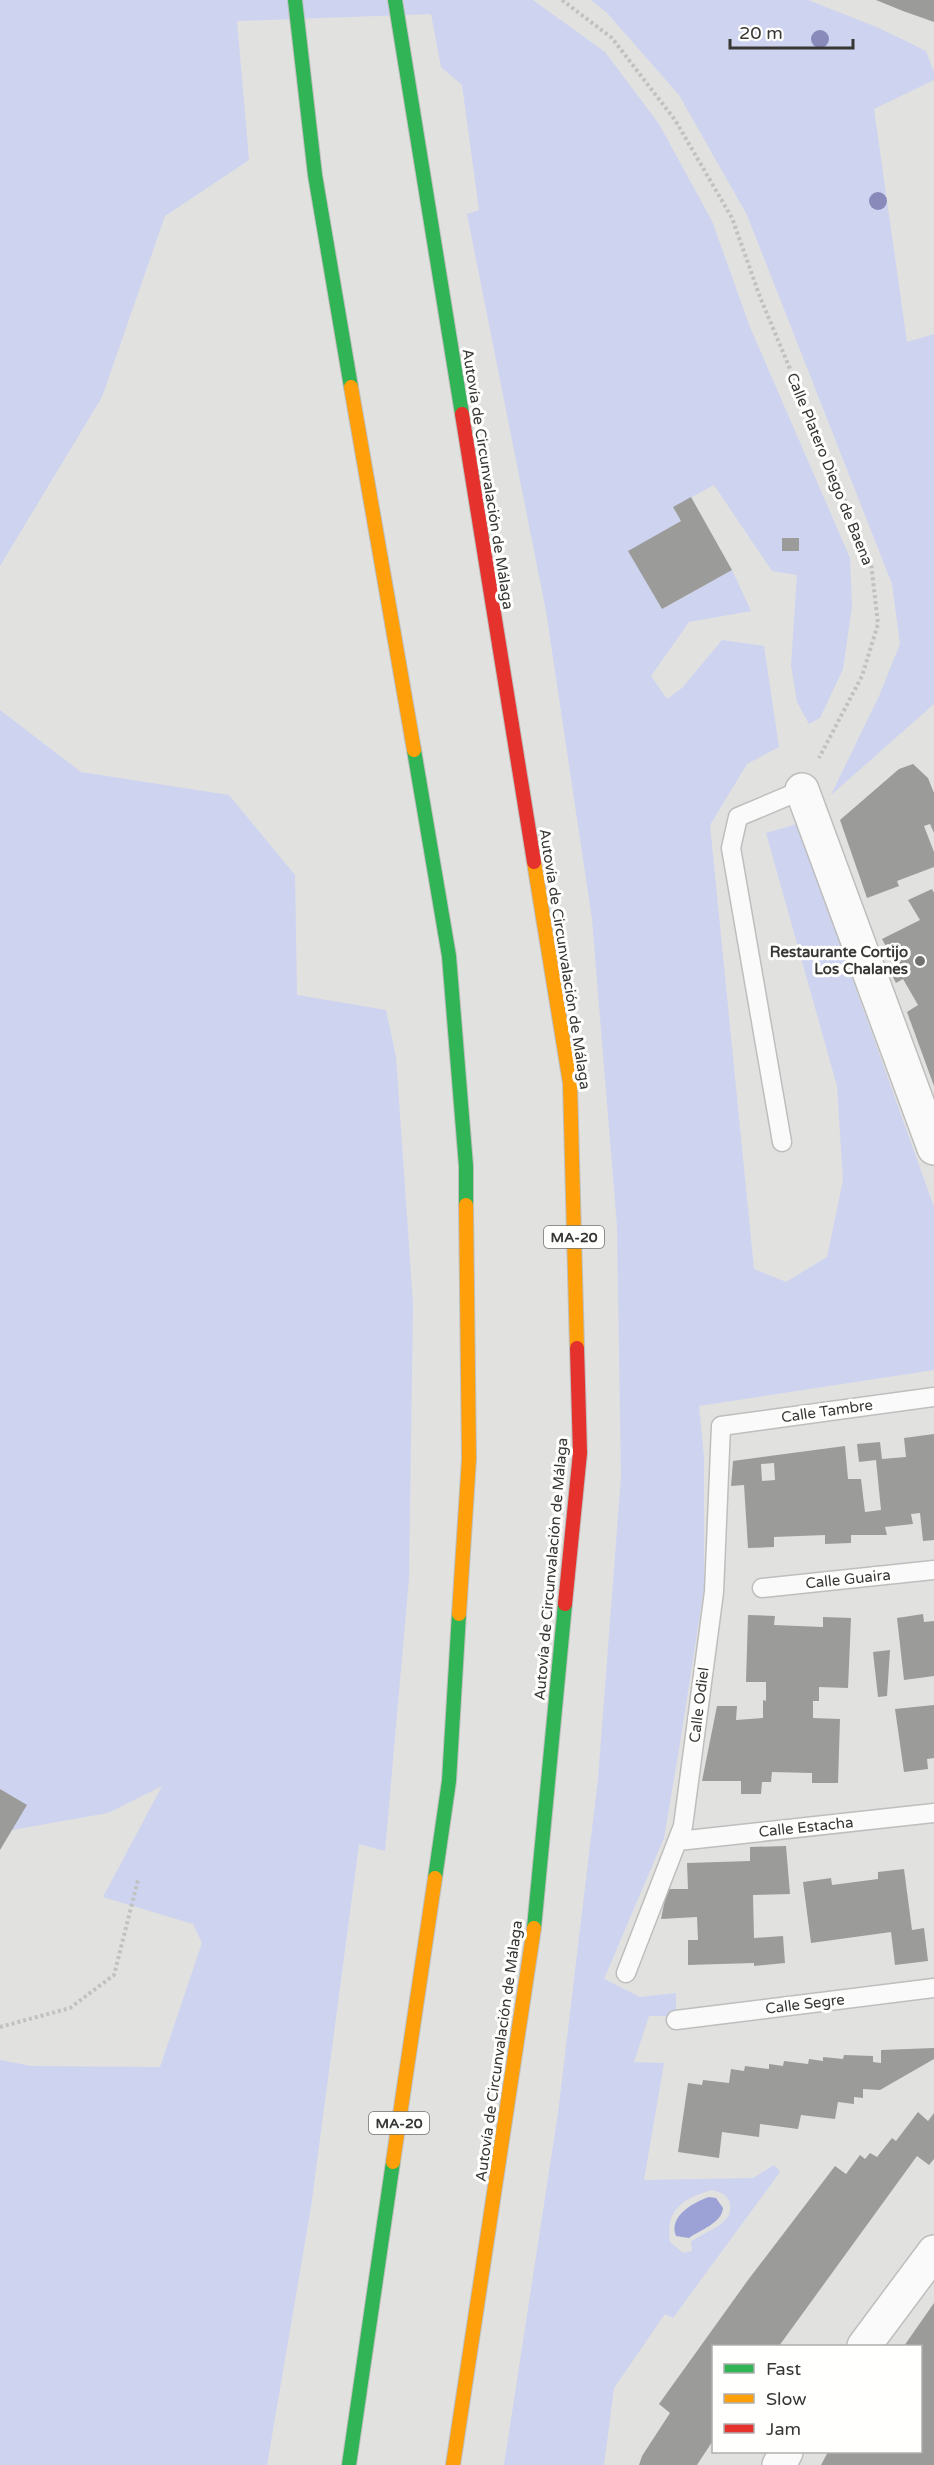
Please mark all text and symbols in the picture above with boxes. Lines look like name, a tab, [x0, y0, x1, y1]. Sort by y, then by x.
scale bar	[730, 12, 853, 50]
text: 20 m	[739, 22, 783, 44]
street label: Autovía de Circunvalación de Málaga	[458, 347, 518, 611]
street label: Calle Platero Diego de Baena	[783, 370, 877, 568]
street label: Autovía de Circunvalación de Málaga	[535, 827, 595, 1091]
place label: Restaurante Cortijo Los Chalanes	[770, 943, 908, 978]
marker: Restaurante Cortijo Los Chalanes	[913, 954, 927, 968]
road number: MA-20	[544, 1226, 604, 1248]
street label: Calle Tambre	[780, 1396, 874, 1426]
street label: Autovía de Circunvalación de Málaga	[531, 1437, 571, 1701]
street label: Calle Guaira	[805, 1566, 891, 1592]
street label: Calle Odiel	[685, 1666, 713, 1744]
street label: Calle Estacha	[758, 1813, 854, 1841]
street label: Autovía de Circunvalación de Málaga	[472, 1919, 526, 2183]
street label: Calle Segre	[764, 1990, 846, 2018]
road number: MA-20	[369, 2112, 429, 2134]
legend	[712, 2345, 922, 2453]
text: Fast	[766, 2358, 801, 2380]
text: Slow	[766, 2388, 807, 2410]
text: Jam	[766, 2418, 801, 2440]

